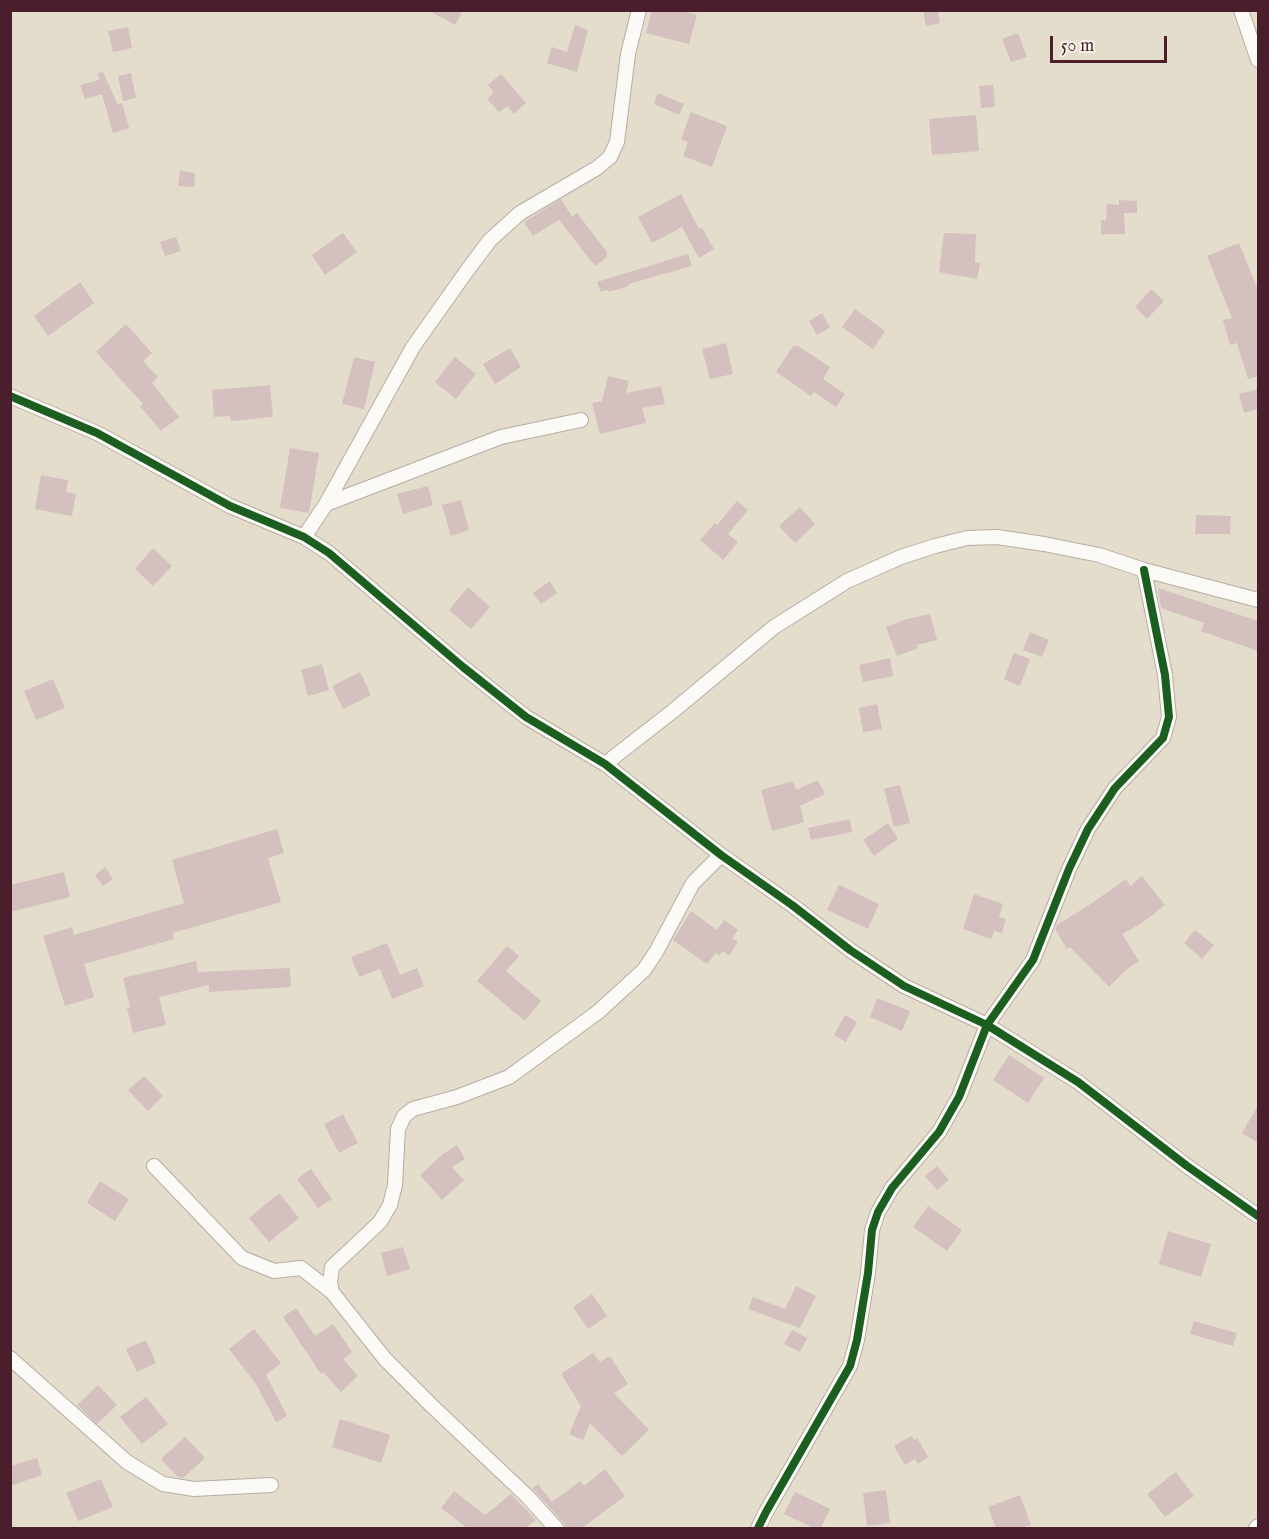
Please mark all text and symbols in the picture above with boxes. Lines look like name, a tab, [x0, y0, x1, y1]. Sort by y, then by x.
scale bar	[1053, 24, 1170, 62]
text: 50 m	[1061, 35, 1094, 58]

